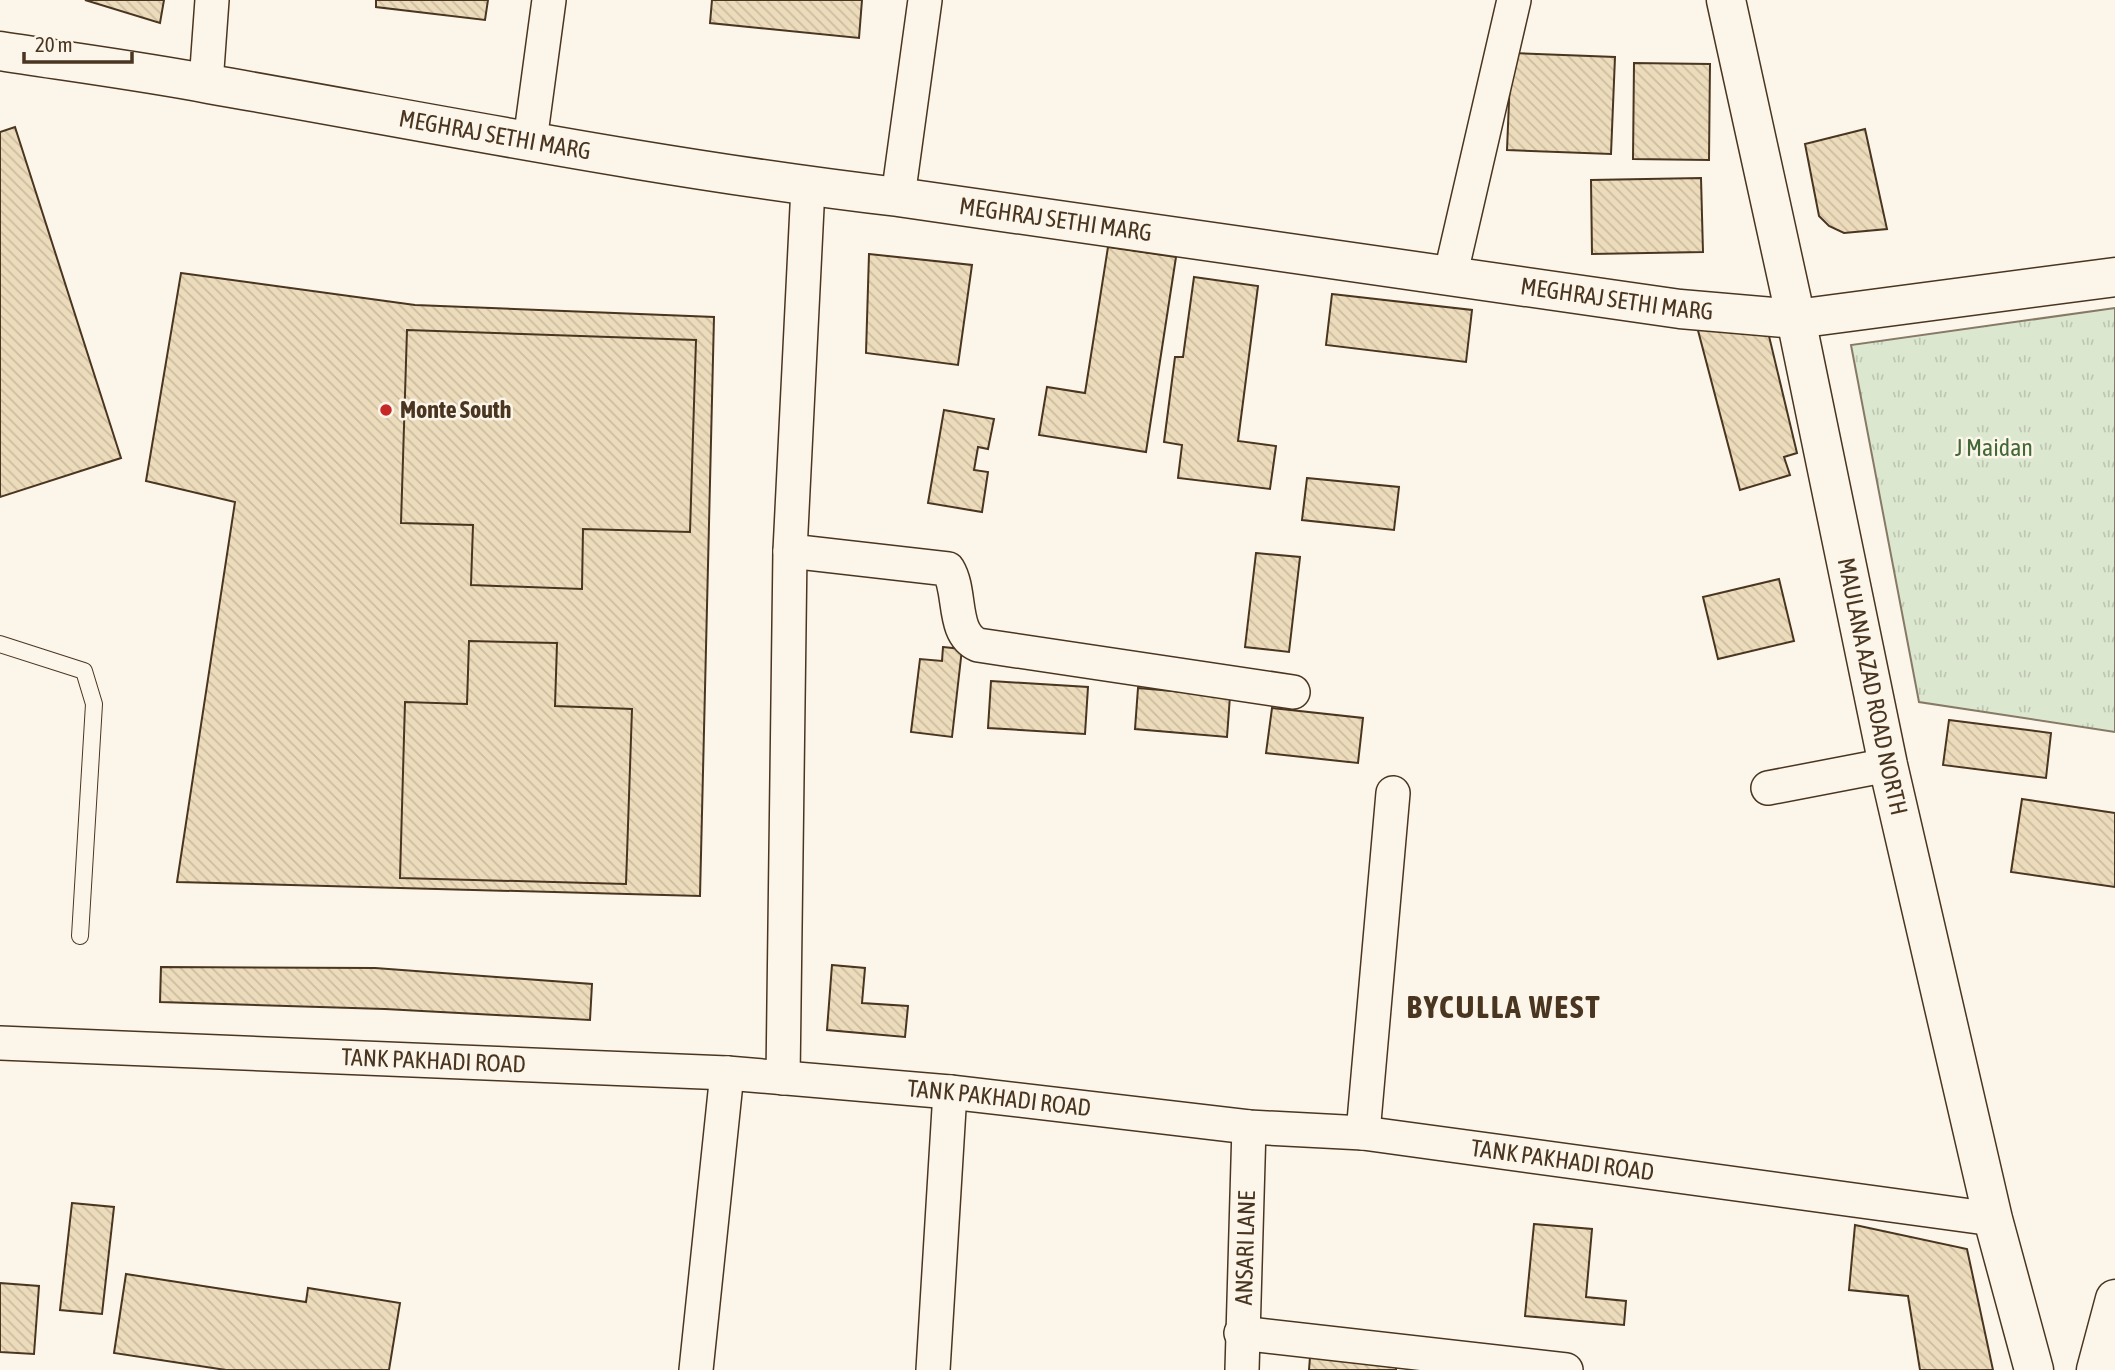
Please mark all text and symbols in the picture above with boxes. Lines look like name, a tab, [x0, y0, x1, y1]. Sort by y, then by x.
scale bar	[24, 21, 133, 65]
text: 20 m	[35, 32, 73, 56]
street label: MEGHRAJ SETHI MARG	[397, 104, 593, 165]
street label: MEGHRAJ SETHI MARG	[957, 192, 1154, 246]
street label: MEGHRAJ SETHI MARG	[1519, 272, 1714, 325]
place label: Monte South	[400, 396, 511, 423]
marker: Monte South	[378, 402, 394, 418]
park label: J Maidan	[1955, 434, 2033, 461]
street label: MAULANA AZAD ROAD NORTH	[1833, 555, 1913, 818]
district label: BYCULLA WEST	[1407, 988, 1601, 1025]
street label: TANK PAKHADI ROAD	[341, 1043, 526, 1078]
street label: TANK PAKHADI ROAD	[906, 1074, 1093, 1121]
street label: TANK PAKHADI ROAD	[1469, 1134, 1656, 1186]
street label: ANSARI LANE	[1230, 1190, 1260, 1306]

